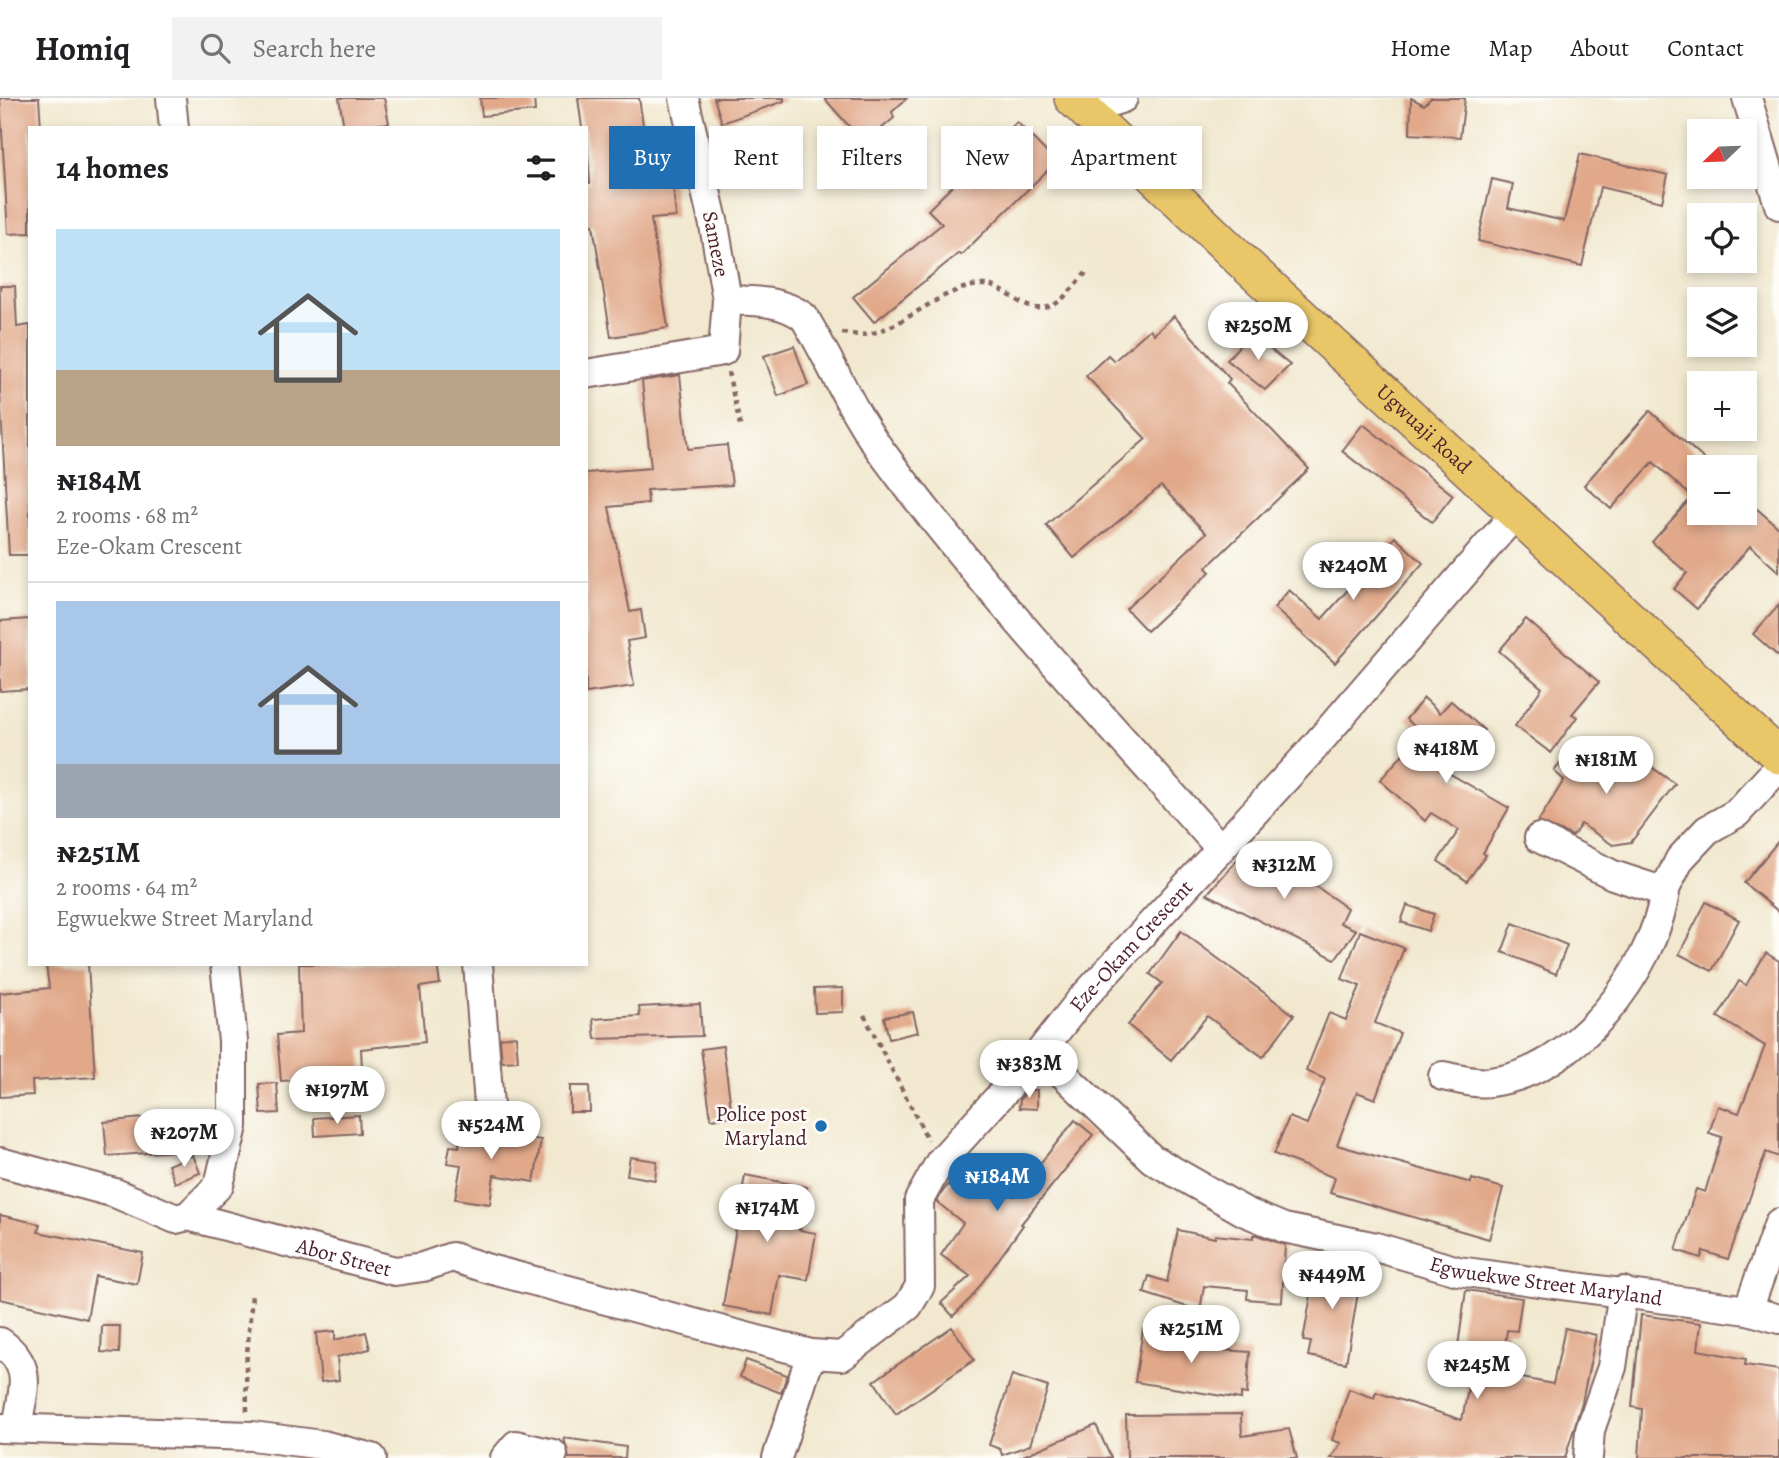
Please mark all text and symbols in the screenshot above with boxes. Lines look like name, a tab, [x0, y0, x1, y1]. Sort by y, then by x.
search box	[172, 17, 662, 80]
text: Homiq	[35, 26, 130, 71]
icon: search	[196, 29, 234, 67]
text: Search here	[252, 31, 376, 66]
text: Home	[1390, 32, 1451, 64]
text: Map	[1489, 32, 1533, 64]
text: About	[1571, 32, 1629, 64]
text: Contact	[1667, 32, 1744, 64]
north arrow	[1687, 119, 1757, 189]
map controls	[1687, 119, 1757, 525]
chip: Buy	[609, 126, 695, 189]
chip: Rent	[709, 126, 803, 189]
chip: Filters	[817, 126, 927, 189]
chip: New	[941, 126, 1033, 189]
chip: Apartment	[1047, 126, 1202, 189]
text: 14 homes	[56, 148, 169, 188]
icon: filters	[522, 149, 560, 187]
button: locate	[1687, 203, 1757, 273]
street label: Sameze	[696, 209, 736, 279]
icon: home	[245, 275, 371, 401]
button: layers	[1687, 287, 1757, 357]
pin: ₦250M	[1209, 302, 1307, 362]
text: ₦250M	[1224, 309, 1292, 340]
button: +	[1687, 371, 1757, 441]
street label: Ugwuaji Road	[1370, 378, 1478, 480]
button: −	[1687, 455, 1757, 525]
text: ₦184M	[56, 460, 142, 500]
text: 2 rooms · 68 m²	[56, 500, 198, 531]
text: Eze-Okam Crescent	[56, 531, 242, 562]
pin: ₦240M	[1304, 542, 1402, 602]
text: ₦240M	[1318, 549, 1388, 580]
icon: home	[245, 647, 371, 773]
pin: ₦418M	[1397, 726, 1495, 785]
text: ₦418M	[1413, 732, 1479, 763]
pin: ₦181M	[1557, 736, 1655, 796]
text: ₦181M	[1574, 743, 1638, 774]
text: ₦251M	[56, 832, 140, 872]
pin: ₦312M	[1235, 842, 1333, 901]
text: ₦312M	[1252, 848, 1316, 879]
text: 2 rooms · 64 m²	[56, 872, 197, 903]
street label: Eze-Okam Crescent	[1063, 874, 1199, 1017]
text: Egwuekwe Street Maryland	[56, 903, 313, 934]
pin: ₦383M	[980, 1040, 1078, 1100]
text: ₦383M	[996, 1047, 1062, 1078]
pin: ₦197M	[288, 1066, 386, 1126]
text: ₦197M	[305, 1073, 369, 1104]
place label: Police post Maryland	[716, 1100, 808, 1152]
pin: ₦524M	[442, 1102, 540, 1161]
text: ₦524M	[457, 1108, 525, 1139]
pin: ₦207M	[135, 1110, 233, 1169]
text: ₦207M	[150, 1116, 218, 1147]
marker: Police post Maryland	[813, 1118, 829, 1134]
pin: ₦184M	[948, 1154, 1046, 1213]
text: ₦184M	[964, 1160, 1030, 1191]
pin: ₦174M	[718, 1184, 816, 1244]
text: ₦174M	[735, 1191, 799, 1222]
street label: Abor Street	[292, 1231, 394, 1283]
street label: Egwuekwe Street Maryland	[1426, 1249, 1665, 1312]
pin: ₦449M	[1283, 1252, 1381, 1311]
text: ₦449M	[1298, 1258, 1366, 1289]
pin: ₦251M	[1142, 1306, 1240, 1365]
text: ₦251M	[1159, 1312, 1223, 1343]
pin: ₦245M	[1428, 1342, 1526, 1401]
text: ₦245M	[1443, 1348, 1511, 1379]

